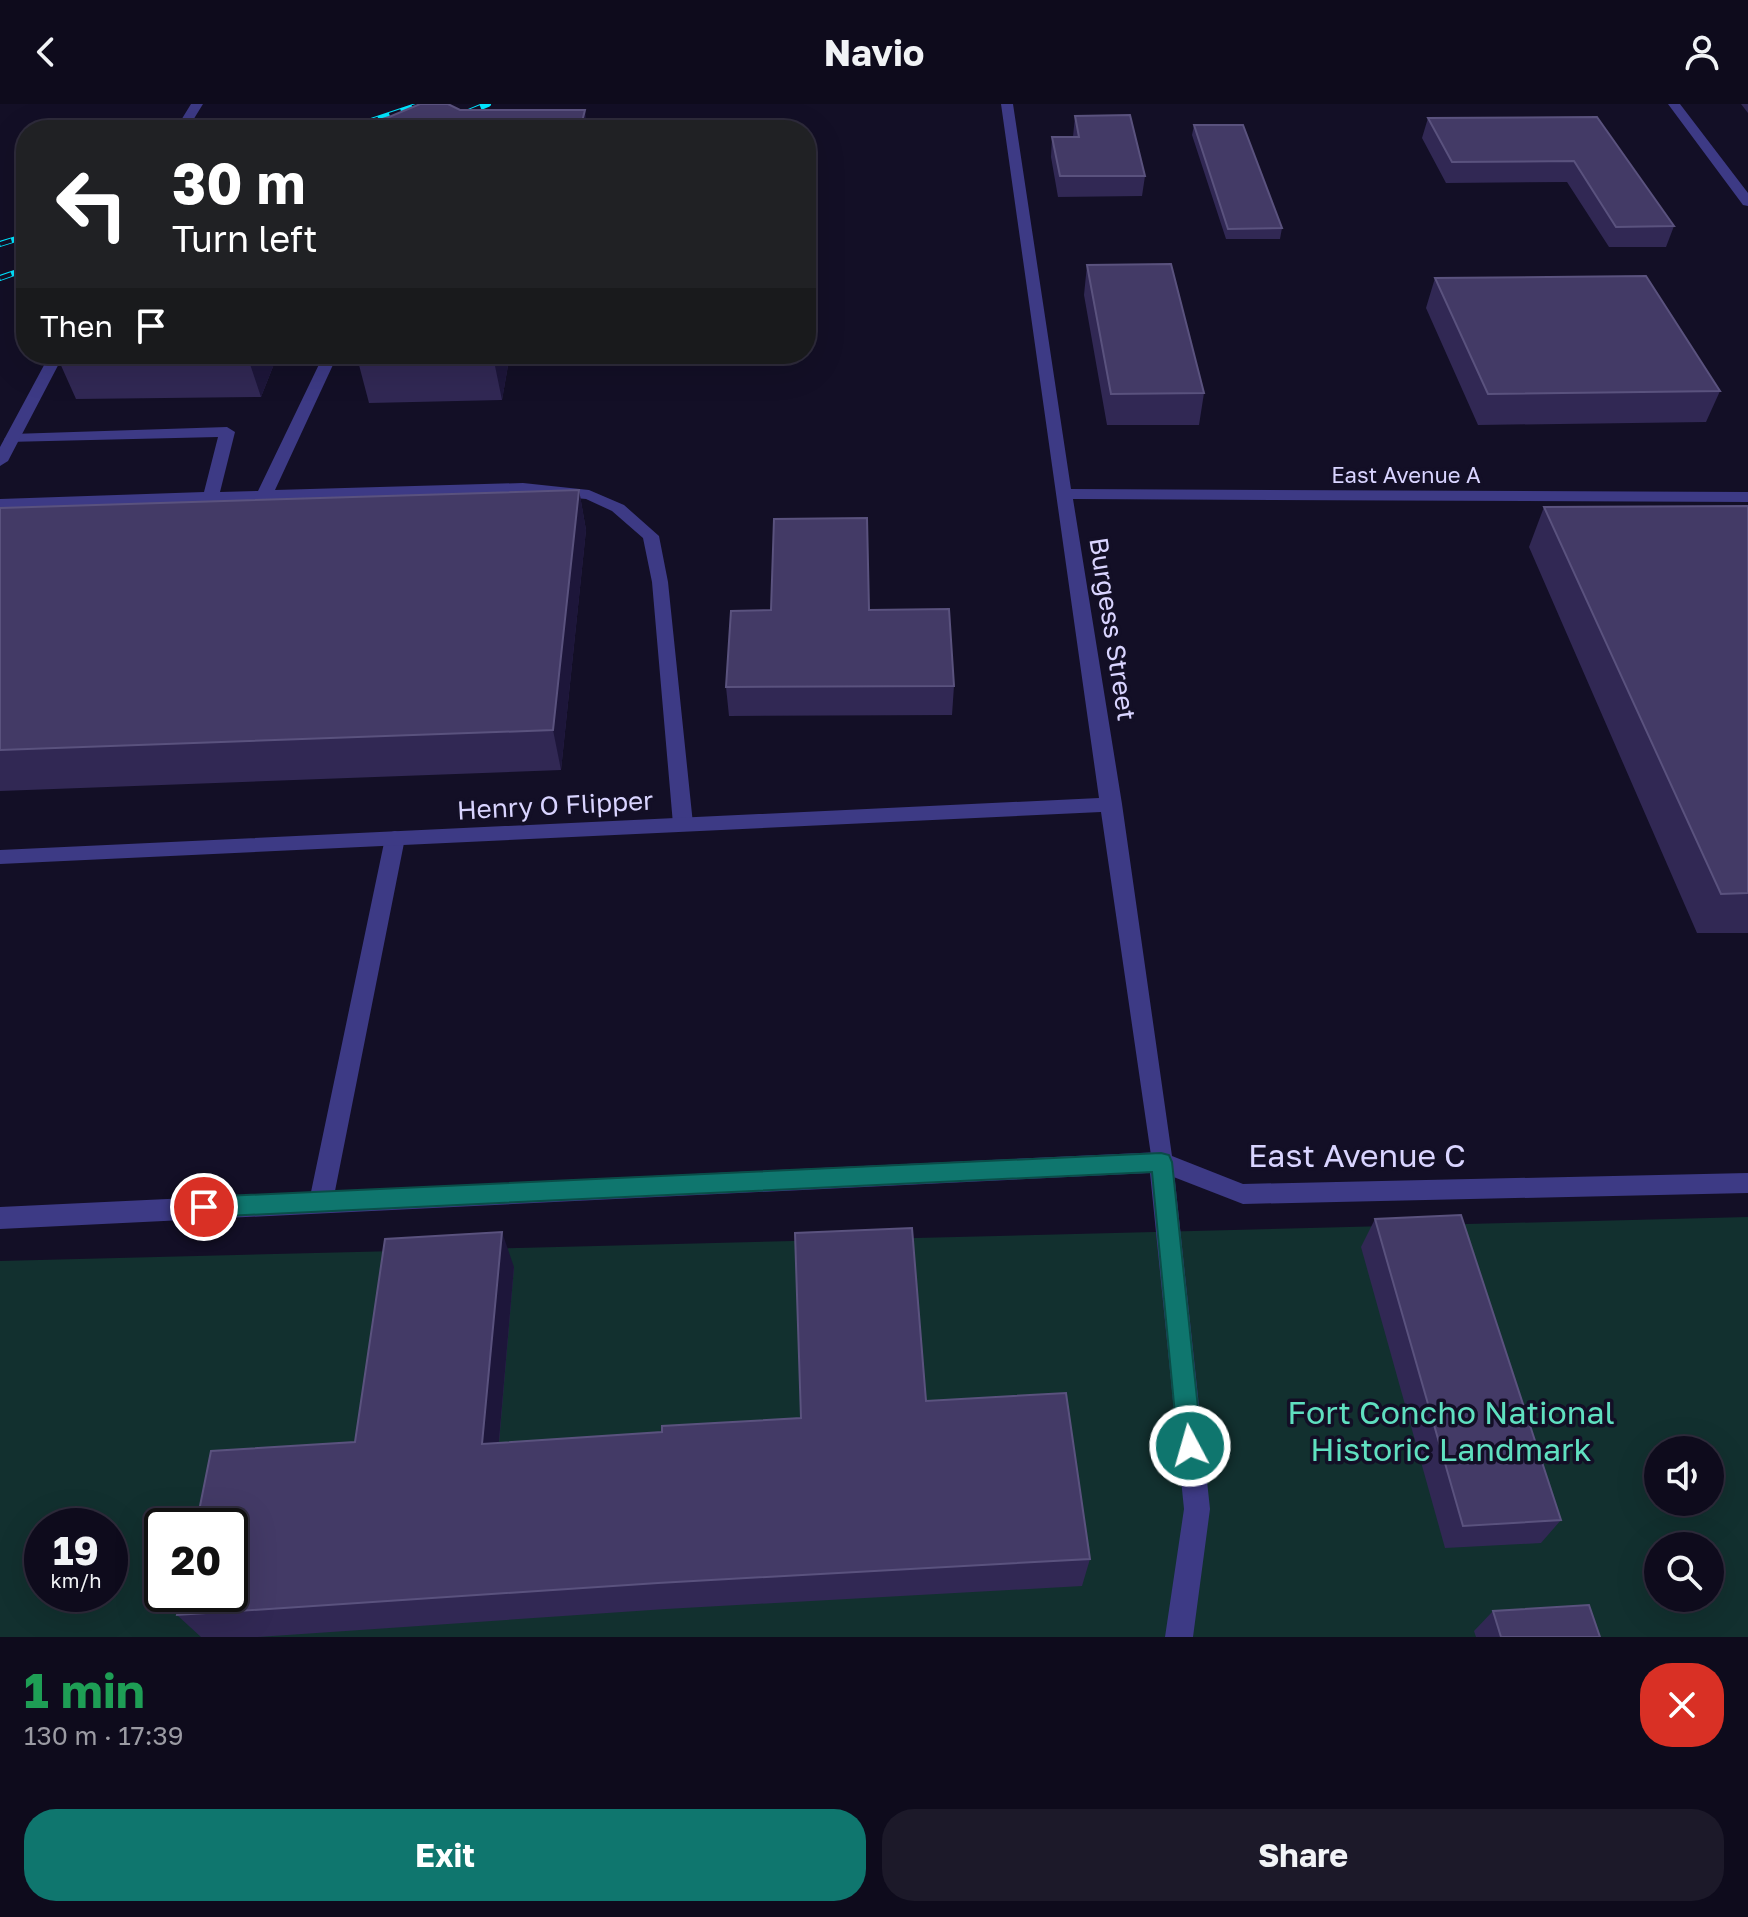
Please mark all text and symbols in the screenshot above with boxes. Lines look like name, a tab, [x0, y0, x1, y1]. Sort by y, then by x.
icon: back	[24, 30, 68, 74]
icon: person	[1680, 30, 1724, 74]
text: Navio	[824, 31, 924, 74]
text: 30 m	[172, 149, 306, 216]
icon: left	[40, 152, 144, 256]
text: Turn left	[172, 217, 318, 260]
icon: arrive	[129, 304, 173, 348]
text: Then	[40, 308, 113, 344]
street label: East Avenue A	[1331, 461, 1481, 488]
street label: Burgess Street	[1083, 535, 1143, 723]
street label: Henry O Flipper	[456, 784, 654, 826]
street label: East Avenue C	[1248, 1136, 1466, 1174]
pin	[170, 1173, 238, 1241]
icon: arrive	[182, 1185, 226, 1229]
park label: Fort Concho National Historic Landmark	[1287, 1393, 1615, 1468]
position arrow	[1148, 1404, 1232, 1488]
map controls	[1644, 1436, 1724, 1612]
button: sound	[1644, 1436, 1724, 1516]
speed limit sign: 20	[144, 1508, 248, 1612]
text: 19	[53, 1526, 99, 1574]
button: search	[1644, 1532, 1724, 1612]
text: km/h	[51, 1568, 101, 1592]
text: 1 min	[24, 1661, 145, 1719]
button: close	[1640, 1663, 1724, 1747]
text: 130 m · 17:39	[24, 1720, 183, 1751]
button: Exit	[24, 1809, 866, 1901]
button: Share	[882, 1809, 1724, 1901]

